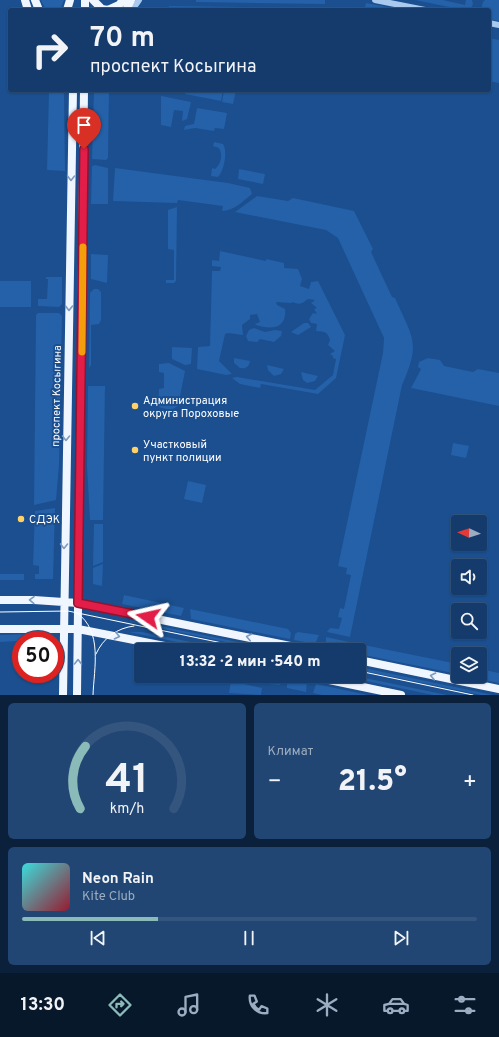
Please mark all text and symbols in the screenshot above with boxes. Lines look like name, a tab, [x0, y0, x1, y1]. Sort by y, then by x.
text: 70 m	[90, 21, 155, 57]
icon: right	[24, 24, 76, 76]
text: проспект Косыгина	[90, 56, 256, 79]
pin	[67, 108, 101, 149]
icon: arrive	[73, 114, 95, 136]
one-way arrow	[67, 175, 75, 181]
one-way arrow	[64, 305, 73, 311]
street label: проспект Косыгина	[49, 345, 65, 447]
place label: Администрация округа Пороховые	[143, 394, 239, 421]
marker: Администрация округа Пороховые	[130, 401, 140, 411]
one-way arrow	[62, 435, 70, 441]
place label: Участковый пункт полиции	[143, 438, 222, 465]
marker: Участковый пункт полиции	[130, 445, 140, 455]
place label: СДЭК	[29, 513, 60, 527]
marker: СДЭК	[16, 514, 26, 524]
north arrow	[451, 515, 487, 551]
map controls	[451, 515, 487, 683]
one-way arrow	[60, 543, 68, 549]
button: sound	[451, 559, 487, 595]
one-way arrow	[29, 596, 35, 604]
position arrow	[127, 596, 169, 638]
button: search	[451, 603, 487, 639]
speed limit sign: 50	[12, 631, 64, 683]
one-way arrow	[113, 631, 120, 639]
one-way arrow	[246, 634, 252, 642]
button: layers	[451, 647, 487, 683]
text: 13:32 · 2 мин · 540 m	[180, 653, 320, 672]
one-way arrow	[74, 659, 82, 665]
one-way arrow	[430, 672, 437, 680]
text: Климат	[268, 744, 313, 760]
text: 41	[105, 755, 148, 808]
text: 21.5°	[338, 764, 407, 801]
text: −	[268, 769, 282, 796]
text: +	[463, 769, 477, 796]
text: km/h	[109, 800, 144, 818]
text: Neon Rain	[82, 870, 154, 889]
text: Kite Club	[82, 889, 135, 905]
icon: previous	[87, 927, 109, 949]
icon: pause	[238, 927, 260, 949]
icon: next	[390, 927, 412, 949]
icon: directions	[106, 991, 134, 1019]
icon: music	[175, 991, 203, 1019]
icon: phone	[244, 991, 272, 1019]
icon: climate	[313, 991, 341, 1019]
icon: car	[382, 991, 410, 1019]
icon: filters	[451, 991, 479, 1019]
text: 13:30	[20, 994, 65, 1017]

